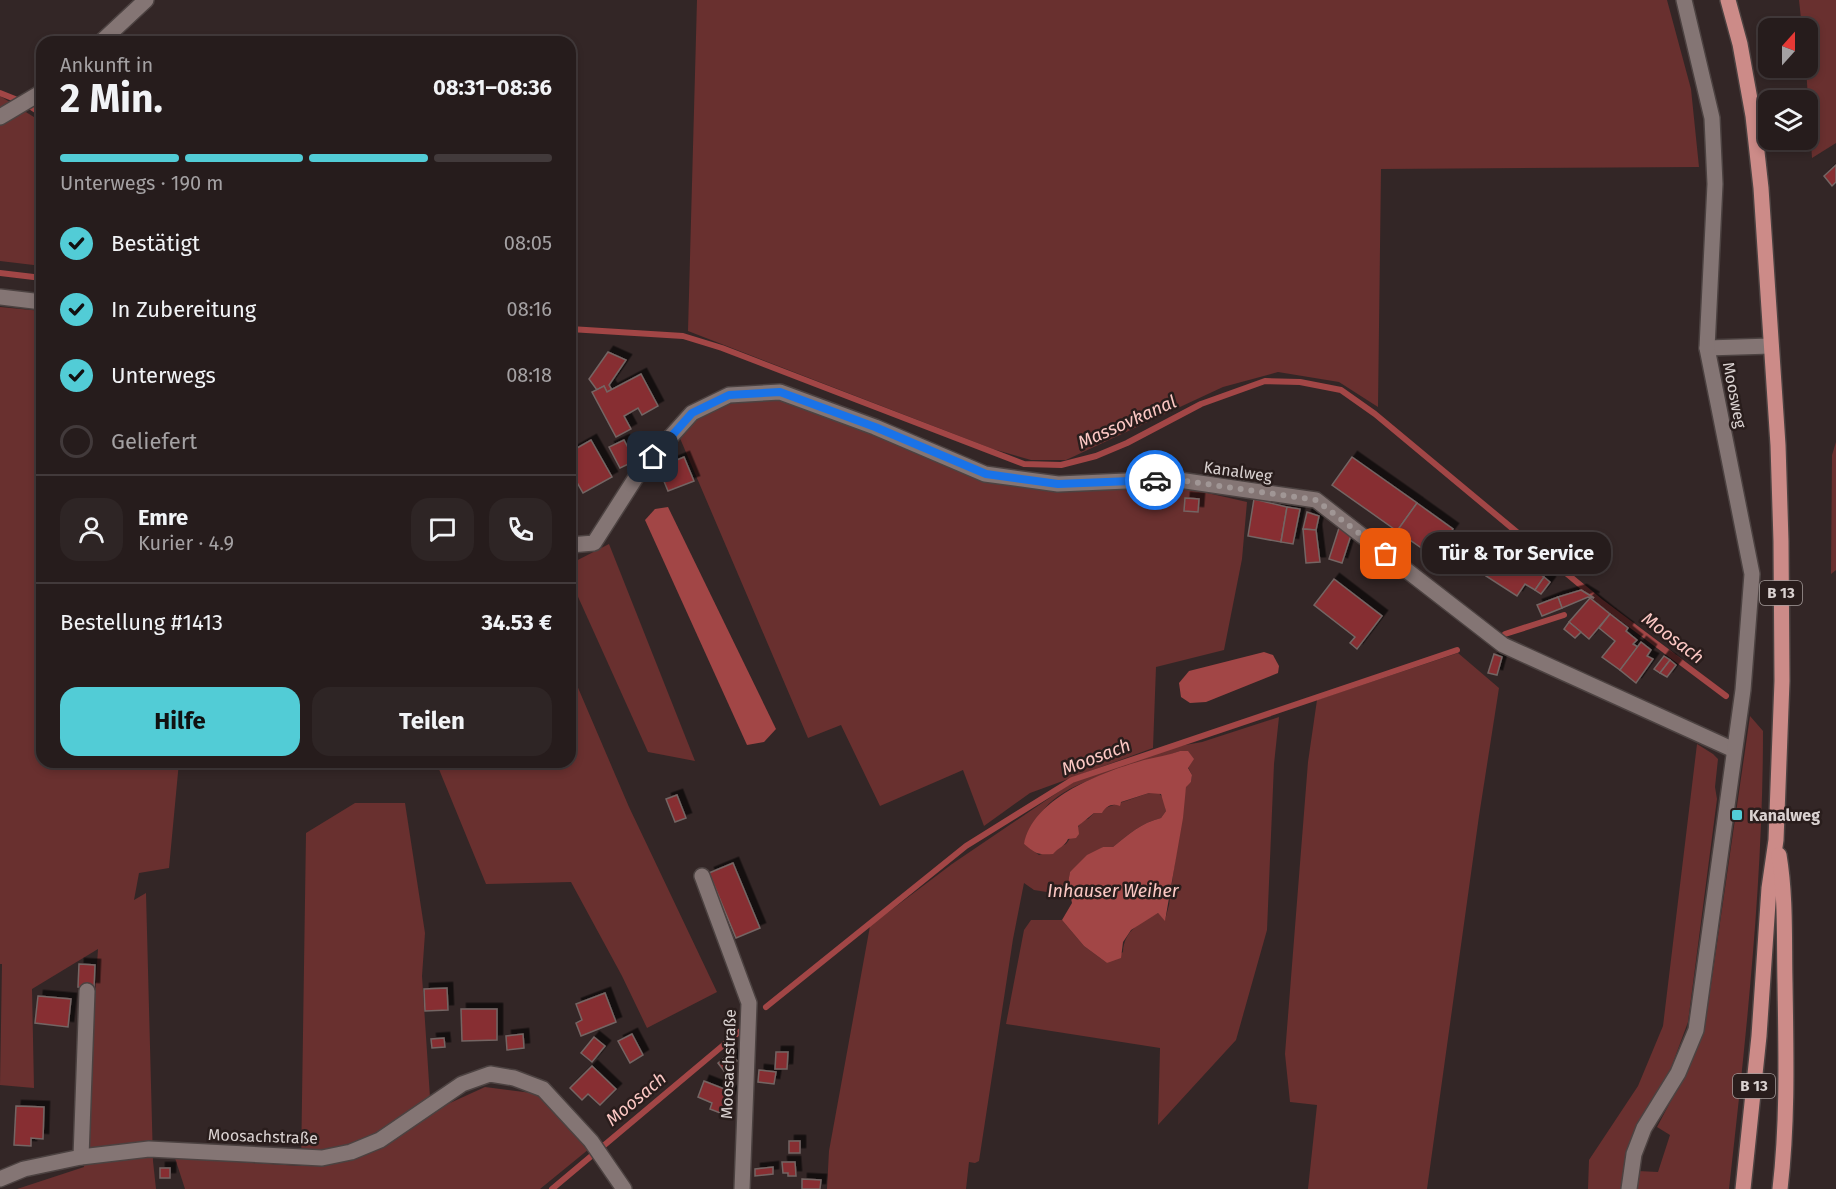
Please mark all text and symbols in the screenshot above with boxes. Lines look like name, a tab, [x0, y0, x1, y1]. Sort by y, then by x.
north arrow	[1758, 18, 1818, 78]
map controls	[1758, 18, 1818, 150]
text: Ankunft in	[60, 53, 153, 77]
text: 08:31–08:36	[433, 74, 552, 101]
text: 2 Min.	[60, 76, 163, 122]
button: layers	[1758, 90, 1818, 150]
text: Unterwegs · 190 m	[60, 171, 224, 195]
icon: check	[60, 227, 93, 260]
text: Bestätigt	[111, 230, 200, 257]
text: 08:05	[504, 231, 552, 255]
icon: check	[60, 293, 93, 326]
text: In Zubereitung	[111, 296, 256, 323]
text: 08:16	[507, 297, 552, 321]
icon: check	[60, 359, 93, 392]
street label: Moosweg	[1719, 360, 1750, 430]
text: Unterwegs	[111, 362, 216, 389]
text: 08:18	[506, 363, 552, 387]
water label: Massovkanal	[1074, 390, 1180, 454]
text: Geliefert	[111, 428, 197, 455]
pin	[627, 431, 678, 482]
icon: home	[636, 440, 669, 473]
courier	[1125, 450, 1185, 510]
street label: Kanalweg	[1202, 457, 1274, 486]
icon: car	[1139, 464, 1172, 497]
button: person	[60, 498, 123, 561]
button: chat	[411, 498, 474, 561]
button: phone	[489, 498, 552, 561]
text: Emre	[138, 504, 188, 531]
pin	[1360, 528, 1411, 579]
text: Kurier · 4.9	[138, 531, 234, 555]
callout: Tür & Tor Service	[1422, 533, 1611, 575]
icon: bag	[1369, 537, 1402, 570]
text: Tür & Tor Service	[1439, 541, 1594, 565]
road number: B 13	[1760, 581, 1802, 605]
water label: Moosach	[1638, 607, 1708, 669]
text: Bestellung #1413	[60, 609, 223, 636]
text: 34.53 €	[481, 609, 552, 636]
button: Hilfe	[60, 687, 300, 756]
button: Teilen	[312, 687, 552, 756]
water label: Moosach	[1058, 734, 1134, 780]
place label: Kanalweg	[1749, 806, 1820, 825]
marker: Kanalweg	[1730, 808, 1744, 822]
water label: Inhauser Weiher	[1047, 880, 1180, 902]
street label: Moosachstraße	[717, 1009, 740, 1119]
water label: Moosach	[601, 1067, 671, 1131]
road number: B 13	[1733, 1074, 1775, 1098]
street label: Moosachstraße	[208, 1125, 318, 1148]

